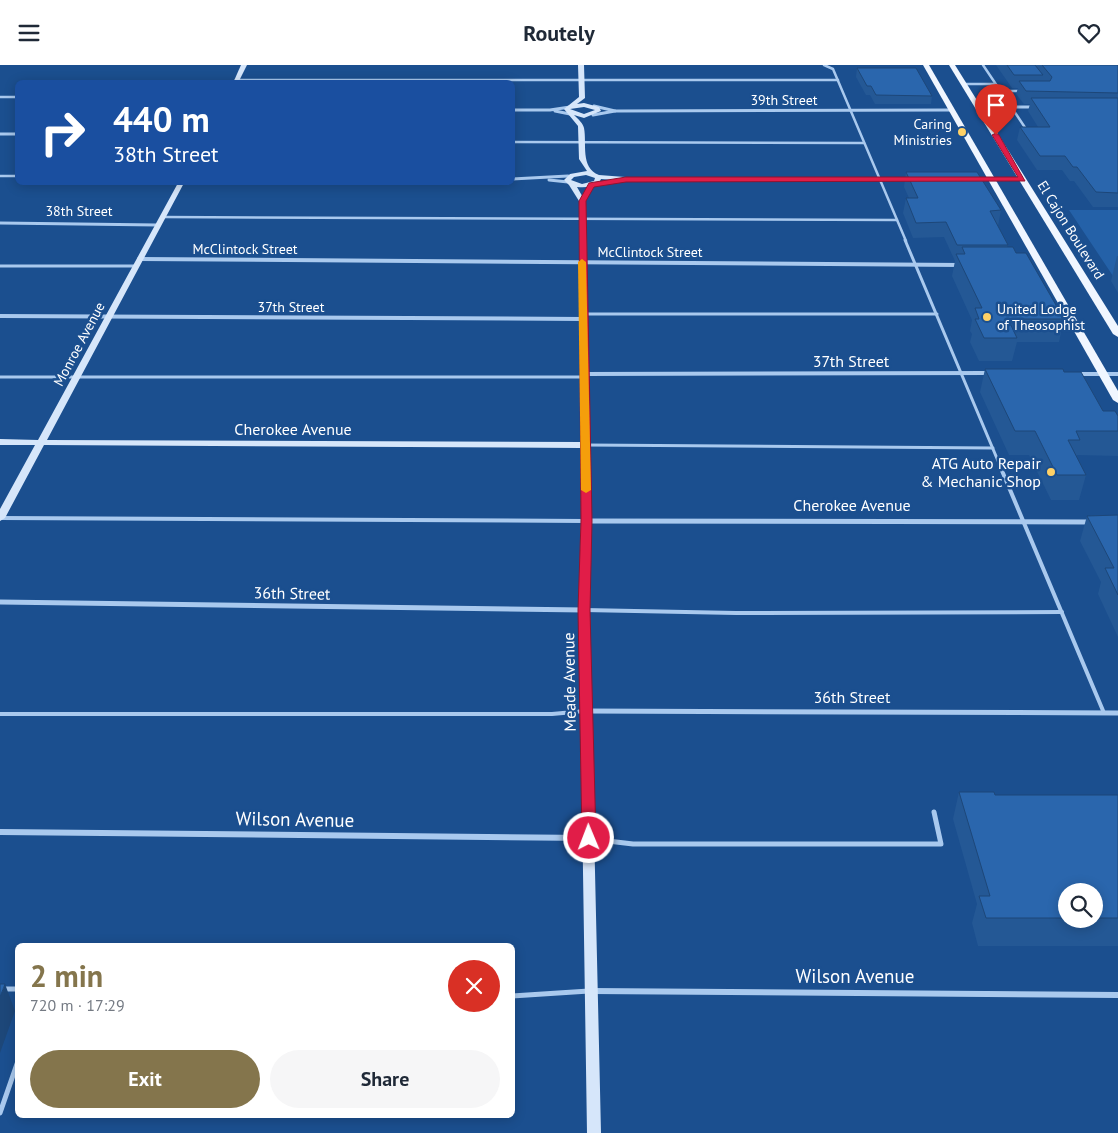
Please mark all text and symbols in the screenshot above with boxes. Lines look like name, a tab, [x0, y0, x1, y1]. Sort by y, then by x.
icon: menu	[15, 19, 43, 47]
text: Routely	[523, 19, 595, 47]
icon: heart	[1075, 19, 1103, 47]
pin	[975, 84, 1017, 135]
street label: 39th Street	[750, 91, 818, 109]
icon: arrive	[982, 91, 1010, 119]
text: 440 m	[113, 96, 210, 142]
icon: right	[30, 100, 95, 165]
place label: Caring Ministries	[894, 115, 952, 149]
marker: Caring Ministries	[956, 126, 968, 138]
text: 38th Street	[113, 140, 219, 168]
street label: El Cajon Boulevard	[1033, 177, 1109, 283]
street label: 38th Street	[45, 202, 113, 220]
street label: McClintock Street	[192, 240, 298, 258]
street label: McClintock Street	[597, 243, 703, 261]
street label: 37th Street	[258, 298, 325, 316]
street label: Monroe Avenue	[49, 299, 109, 389]
place label: United Lodge of Theosophist	[997, 300, 1085, 334]
marker: United Lodge of Theosophist	[981, 311, 993, 323]
street label: 37th Street	[813, 351, 890, 371]
street label: Cherokee Avenue	[234, 419, 352, 439]
place label: ATG Auto Repair & Mechanic Shop	[921, 453, 1042, 491]
marker: ATG Auto Repair & Mechanic Shop	[1045, 466, 1057, 478]
street label: Cherokee Avenue	[793, 495, 911, 515]
street label: 36th Street	[253, 582, 331, 604]
street label: Meade Avenue	[558, 632, 580, 732]
street label: 36th Street	[814, 687, 891, 707]
street label: Wilson Avenue	[235, 806, 355, 832]
position arrow	[562, 811, 614, 863]
map controls	[1058, 883, 1103, 928]
button: search	[1058, 883, 1103, 928]
text: 2 min	[30, 956, 103, 995]
button: close	[448, 960, 500, 1012]
street label: Wilson Avenue	[796, 964, 914, 988]
text: 720 m · 17:29	[30, 995, 125, 1015]
button: Exit	[30, 1050, 260, 1108]
button: Share	[270, 1050, 500, 1108]

